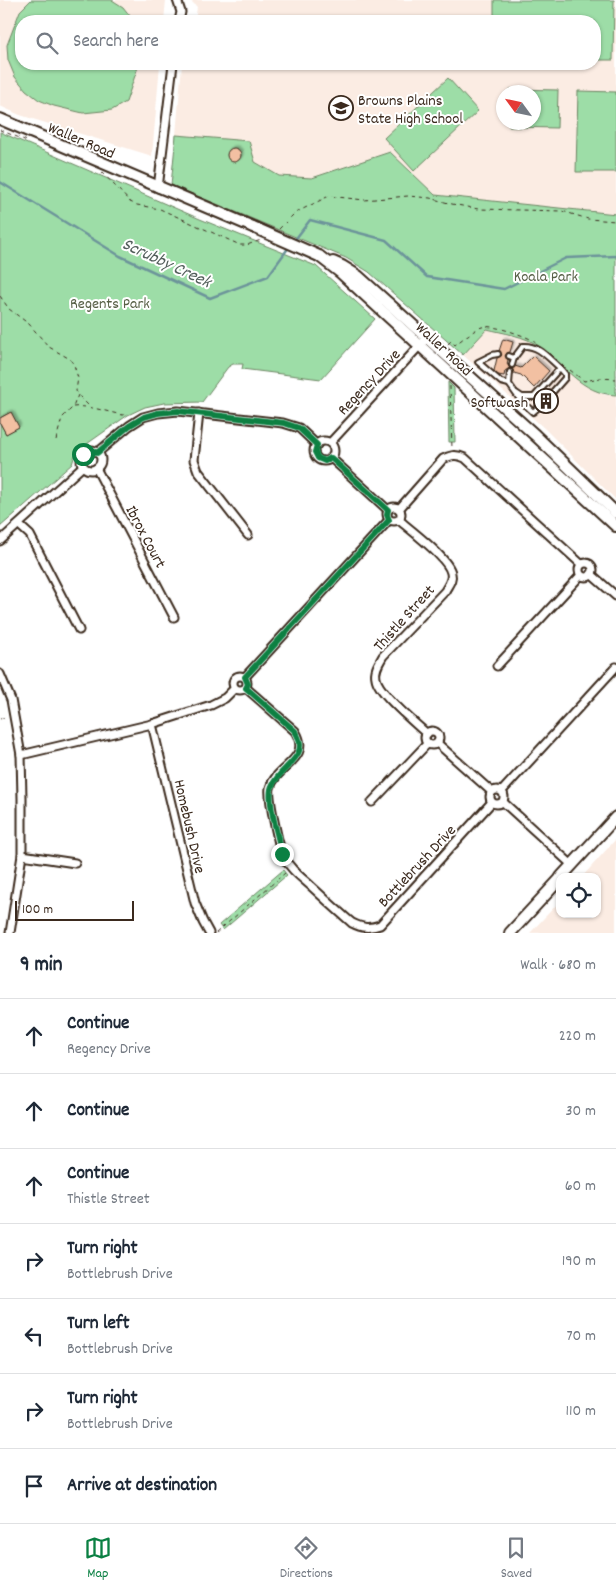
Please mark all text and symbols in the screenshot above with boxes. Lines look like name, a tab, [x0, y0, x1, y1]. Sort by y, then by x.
search box	[15, 15, 601, 70]
icon: search	[33, 29, 61, 57]
text: Search here	[73, 29, 159, 56]
north arrow	[496, 85, 541, 130]
place label: Browns Plains State High School	[358, 90, 463, 131]
school or university icon: Browns Plains State High School	[328, 95, 354, 121]
street label: Waller Road	[44, 117, 118, 166]
water label: Scrubby Creek	[117, 233, 216, 296]
park label: Koala Park	[514, 266, 578, 289]
park label: Regents Park	[70, 293, 150, 316]
street label: Waller Road	[410, 317, 477, 382]
street label: Regency Drive	[333, 344, 407, 421]
building icon: Softwash	[533, 388, 559, 414]
place label: Softwash	[470, 392, 528, 415]
route start	[72, 443, 95, 466]
street label: Ibrox Court	[119, 502, 171, 573]
street label: Thistle Street	[369, 580, 441, 657]
street label: Homebush Drive	[167, 777, 211, 876]
street label: Bottlebrush Drive	[373, 820, 462, 913]
route end	[271, 843, 294, 866]
map controls	[556, 873, 601, 918]
button: locate	[556, 873, 601, 918]
scale bar	[15, 898, 134, 921]
text: 100 m	[22, 900, 53, 920]
text: 9 min	[20, 951, 62, 981]
text: Walk · 680 m	[520, 954, 596, 977]
text: Continue	[67, 1011, 129, 1038]
icon: ahead	[20, 1022, 48, 1050]
text: 220 m	[559, 1025, 596, 1048]
text: Regency Drive	[67, 1038, 151, 1061]
icon: ahead	[20, 1097, 48, 1125]
text: Continue	[67, 1098, 129, 1125]
text: 30 m	[566, 1100, 596, 1123]
text: Continue	[67, 1161, 129, 1188]
icon: ahead	[20, 1172, 48, 1200]
text: 60 m	[565, 1175, 596, 1198]
text: Thistle Street	[67, 1188, 150, 1211]
text: Turn right	[67, 1236, 138, 1263]
icon: right	[20, 1247, 48, 1275]
text: 190 m	[562, 1250, 596, 1273]
text: Bottlebrush Drive	[67, 1263, 173, 1286]
text: Turn left	[67, 1311, 130, 1338]
icon: left	[20, 1322, 48, 1350]
text: 70 m	[566, 1325, 596, 1348]
text: Bottlebrush Drive	[67, 1338, 173, 1361]
text: Turn right	[67, 1386, 138, 1413]
icon: right	[20, 1397, 48, 1425]
text: 110 m	[566, 1400, 596, 1423]
text: Bottlebrush Drive	[67, 1413, 173, 1436]
icon: arrive	[20, 1472, 48, 1500]
text: Arrive at destination	[67, 1473, 217, 1500]
tab: Map	[84, 1534, 112, 1584]
tab: Directions	[280, 1534, 333, 1584]
tab: Saved	[501, 1534, 532, 1584]

